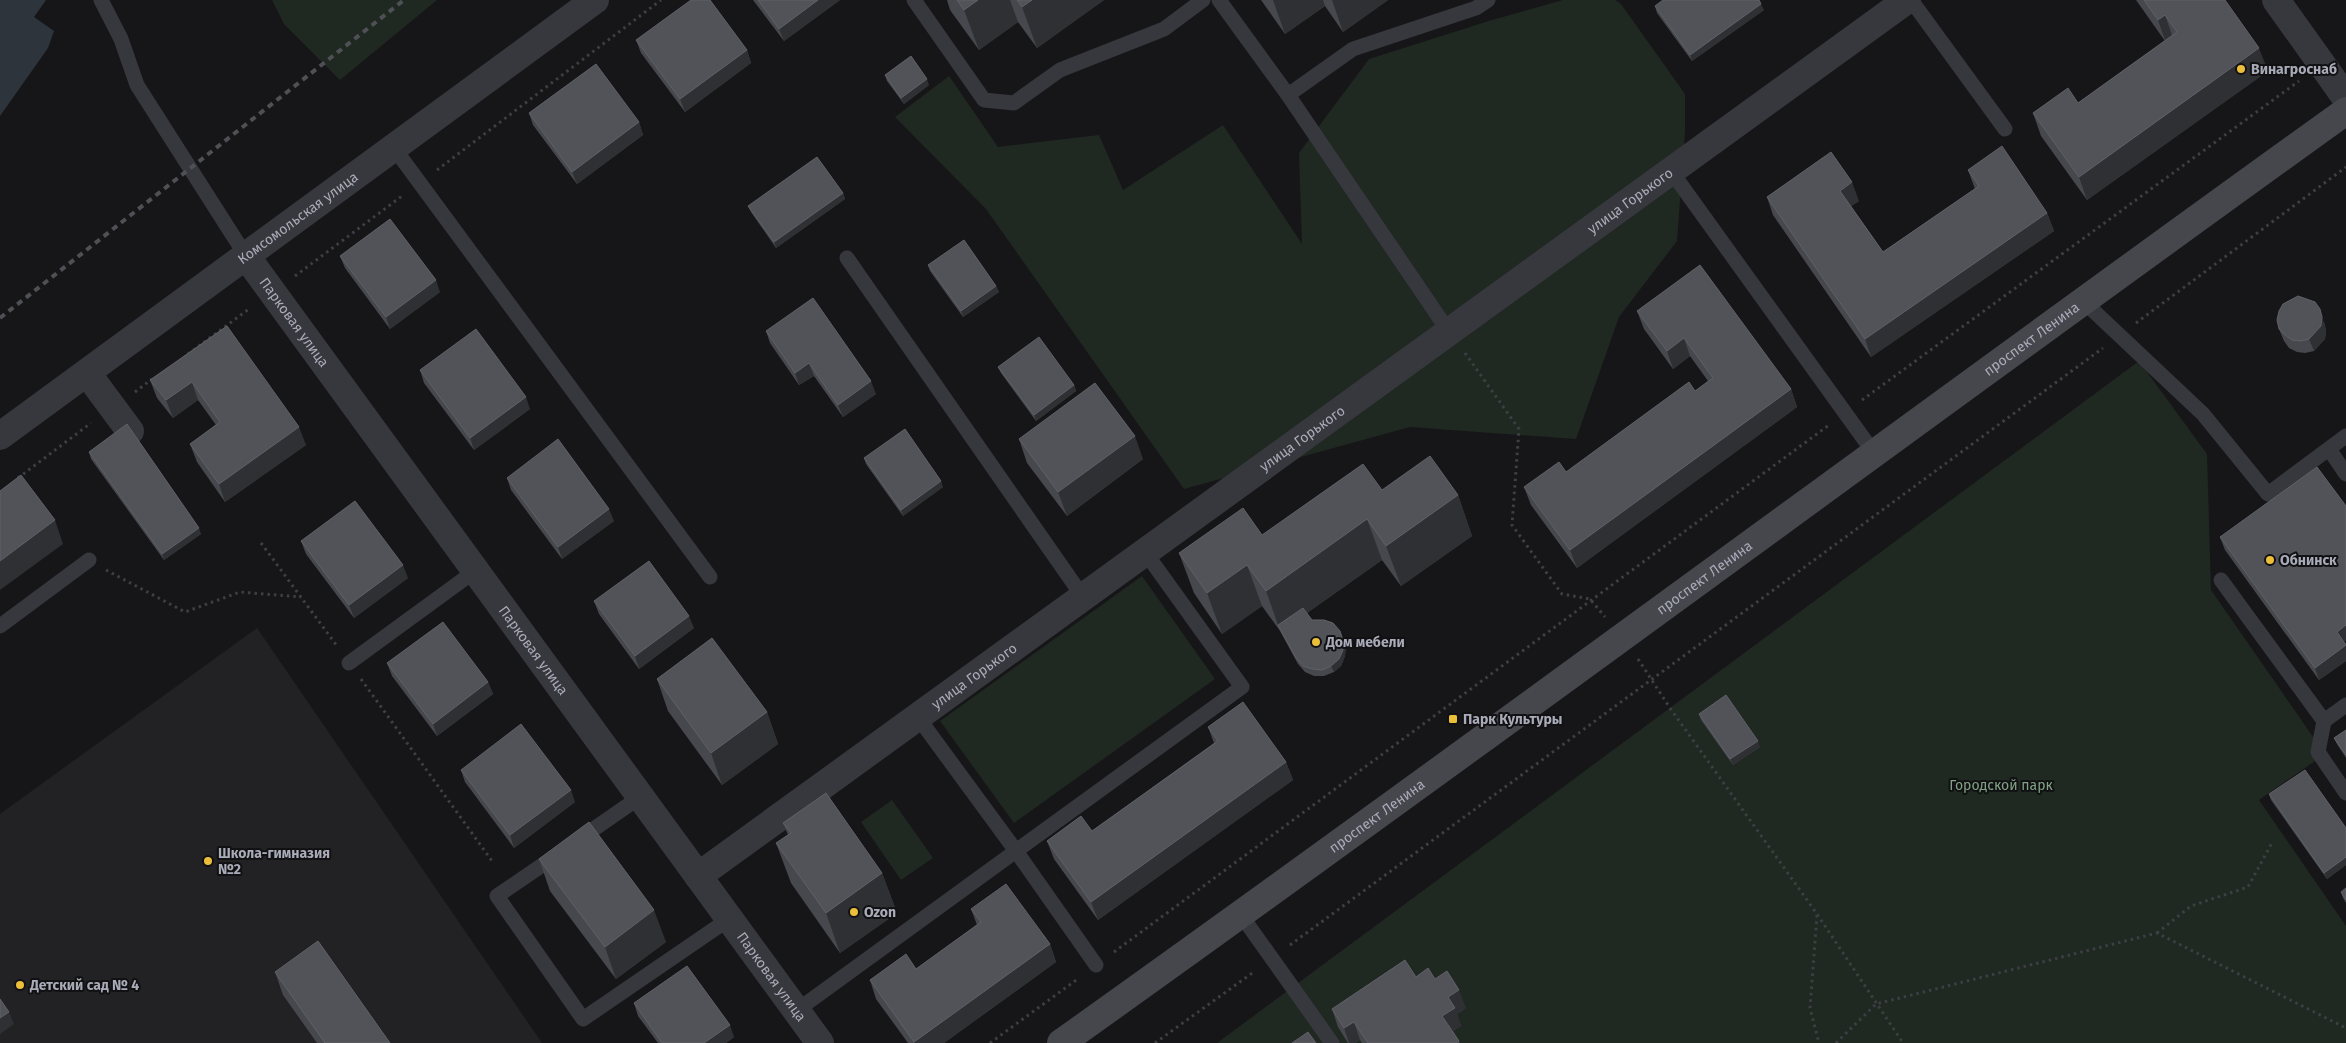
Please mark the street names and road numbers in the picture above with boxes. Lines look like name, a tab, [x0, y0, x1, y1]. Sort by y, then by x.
street label: улица Горького	[1584, 164, 1676, 238]
street label: Комсомольская улица	[234, 169, 361, 268]
street label: Парковая улица	[256, 274, 332, 371]
street label: проспект Ленина	[1980, 299, 2083, 380]
street label: улица Горького	[1256, 402, 1348, 475]
street label: проспект Ленина	[1653, 537, 1756, 618]
street label: Парковая улица	[495, 602, 571, 699]
street label: улица Горького	[928, 640, 1020, 713]
street label: проспект Ленина	[1326, 776, 1428, 857]
street label: Парковая улица	[733, 929, 810, 1025]

